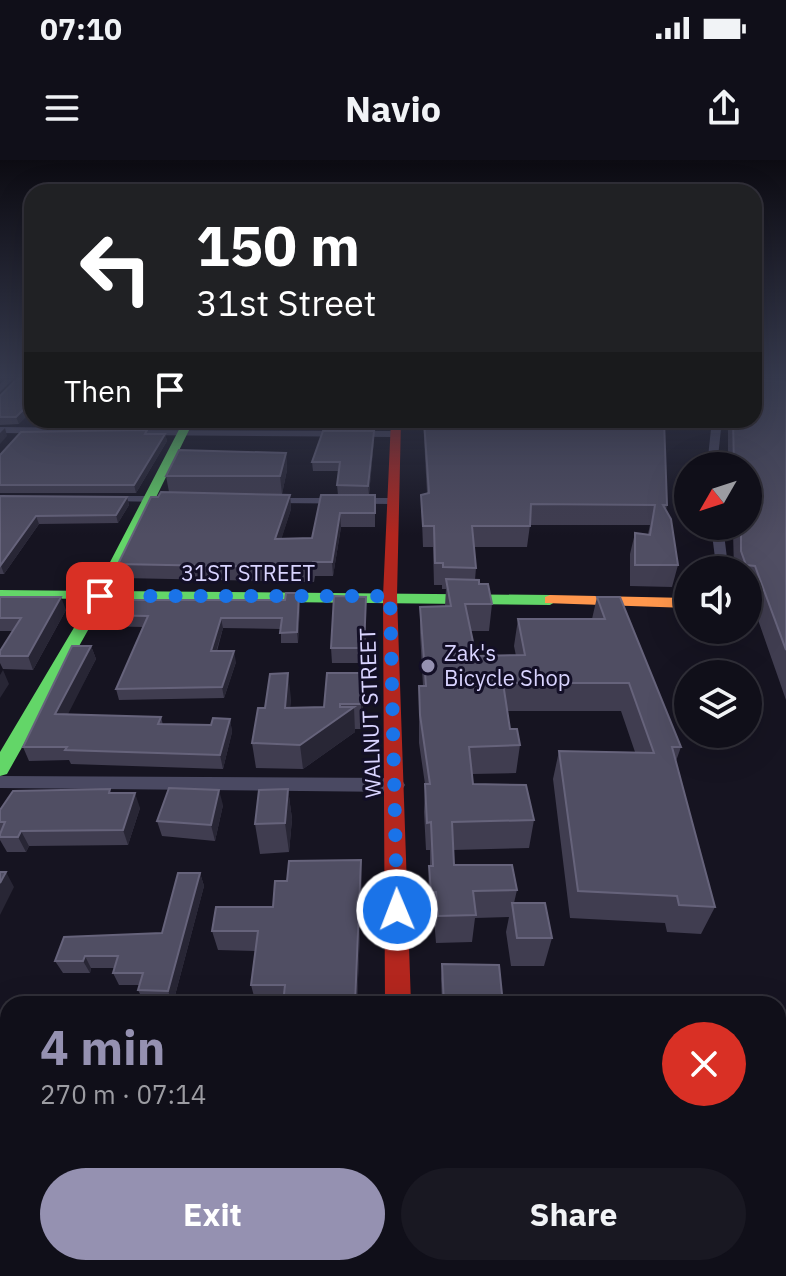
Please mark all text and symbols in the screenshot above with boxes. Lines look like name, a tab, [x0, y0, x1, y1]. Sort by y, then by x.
text: 07:10	[40, 9, 122, 48]
text: Navio	[345, 85, 441, 132]
icon: menu	[40, 86, 84, 130]
icon: share	[702, 86, 746, 130]
text: 150 m	[196, 209, 360, 281]
icon: left	[64, 216, 168, 320]
text: 31st Street	[196, 279, 376, 326]
icon: arrive	[148, 368, 192, 412]
text: Then	[64, 371, 132, 410]
north arrow	[674, 452, 762, 540]
map controls	[674, 452, 762, 748]
button: sound	[674, 556, 762, 644]
street label: 31ST STREET	[181, 558, 315, 587]
pin	[66, 562, 134, 630]
icon: arrive	[78, 574, 122, 618]
street label: WALNUT STREET	[352, 627, 387, 799]
place label: Zak's Bicycle Shop	[444, 638, 570, 692]
marker: Zak's Bicycle Shop	[419, 657, 437, 675]
button: layers	[674, 660, 762, 748]
position arrow	[355, 868, 439, 952]
text: 4 min	[40, 1016, 165, 1078]
button: close	[662, 1022, 746, 1106]
text: 270 m · 07:14	[40, 1077, 206, 1111]
button: Exit	[40, 1168, 385, 1260]
button: Share	[401, 1168, 746, 1260]

